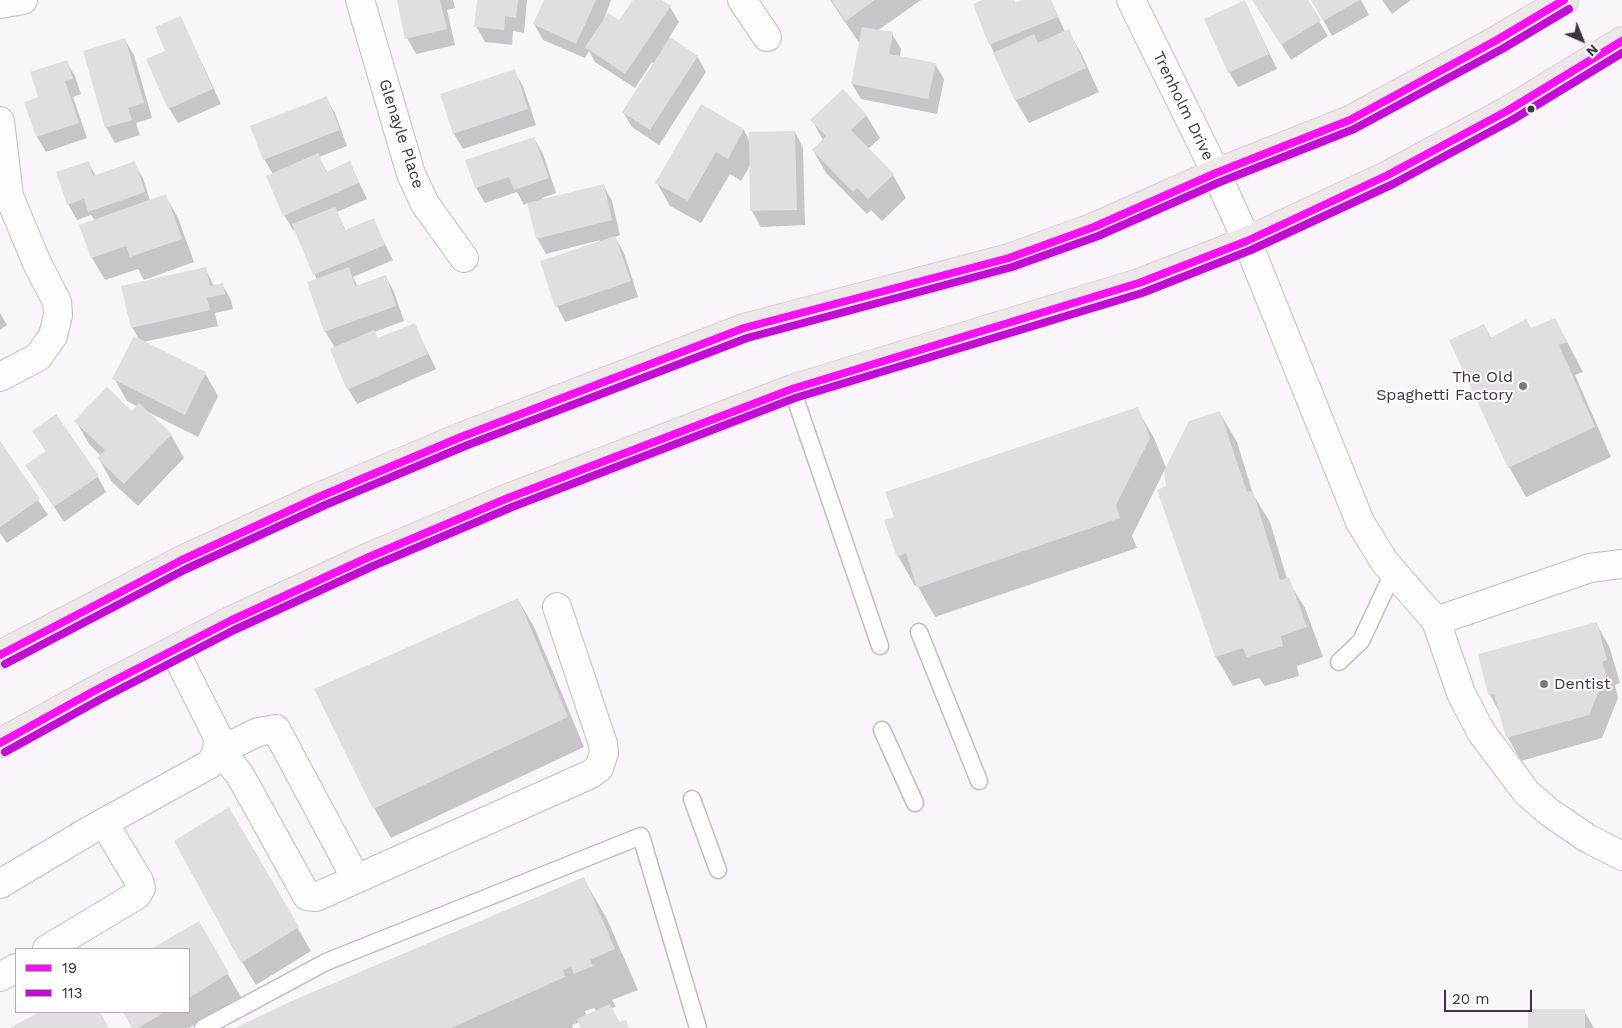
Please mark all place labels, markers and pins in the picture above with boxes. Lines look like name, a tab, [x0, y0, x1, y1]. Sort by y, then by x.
unlabelled marker	[1526, 104, 1536, 114]
place label: The Old Spaghetti Factory	[1376, 367, 1513, 405]
marker: The Old Spaghetti Factory	[1517, 380, 1529, 392]
place label: Dentist	[1554, 674, 1611, 694]
marker: Dentist	[1538, 678, 1550, 690]

